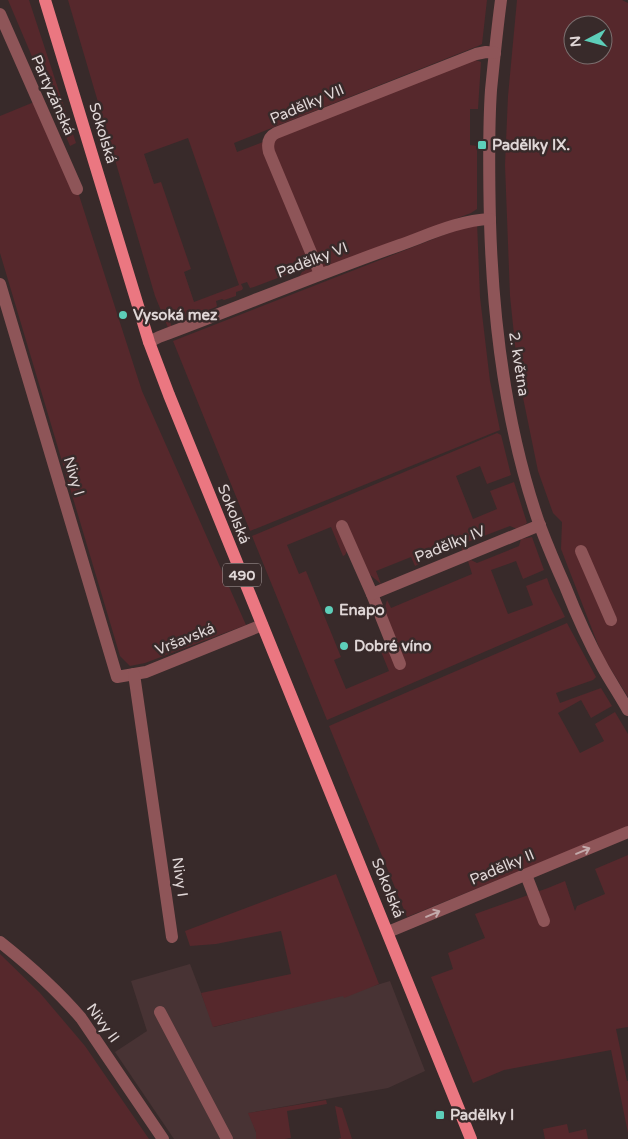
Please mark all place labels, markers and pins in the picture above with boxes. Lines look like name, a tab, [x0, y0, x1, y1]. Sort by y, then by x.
place label: Padělky IX.	[492, 136, 570, 155]
marker: Padělky IX.	[476, 139, 488, 151]
place label: Vysoká mez	[133, 306, 218, 325]
marker: Vysoká mez	[117, 309, 129, 321]
place label: Enapo	[339, 601, 385, 620]
marker: Enapo	[323, 604, 335, 616]
place label: Dobré víno	[354, 637, 431, 655]
marker: Dobré víno	[338, 640, 350, 652]
place label: Padělky I	[450, 1106, 514, 1125]
marker: Padělky I	[434, 1109, 446, 1121]

